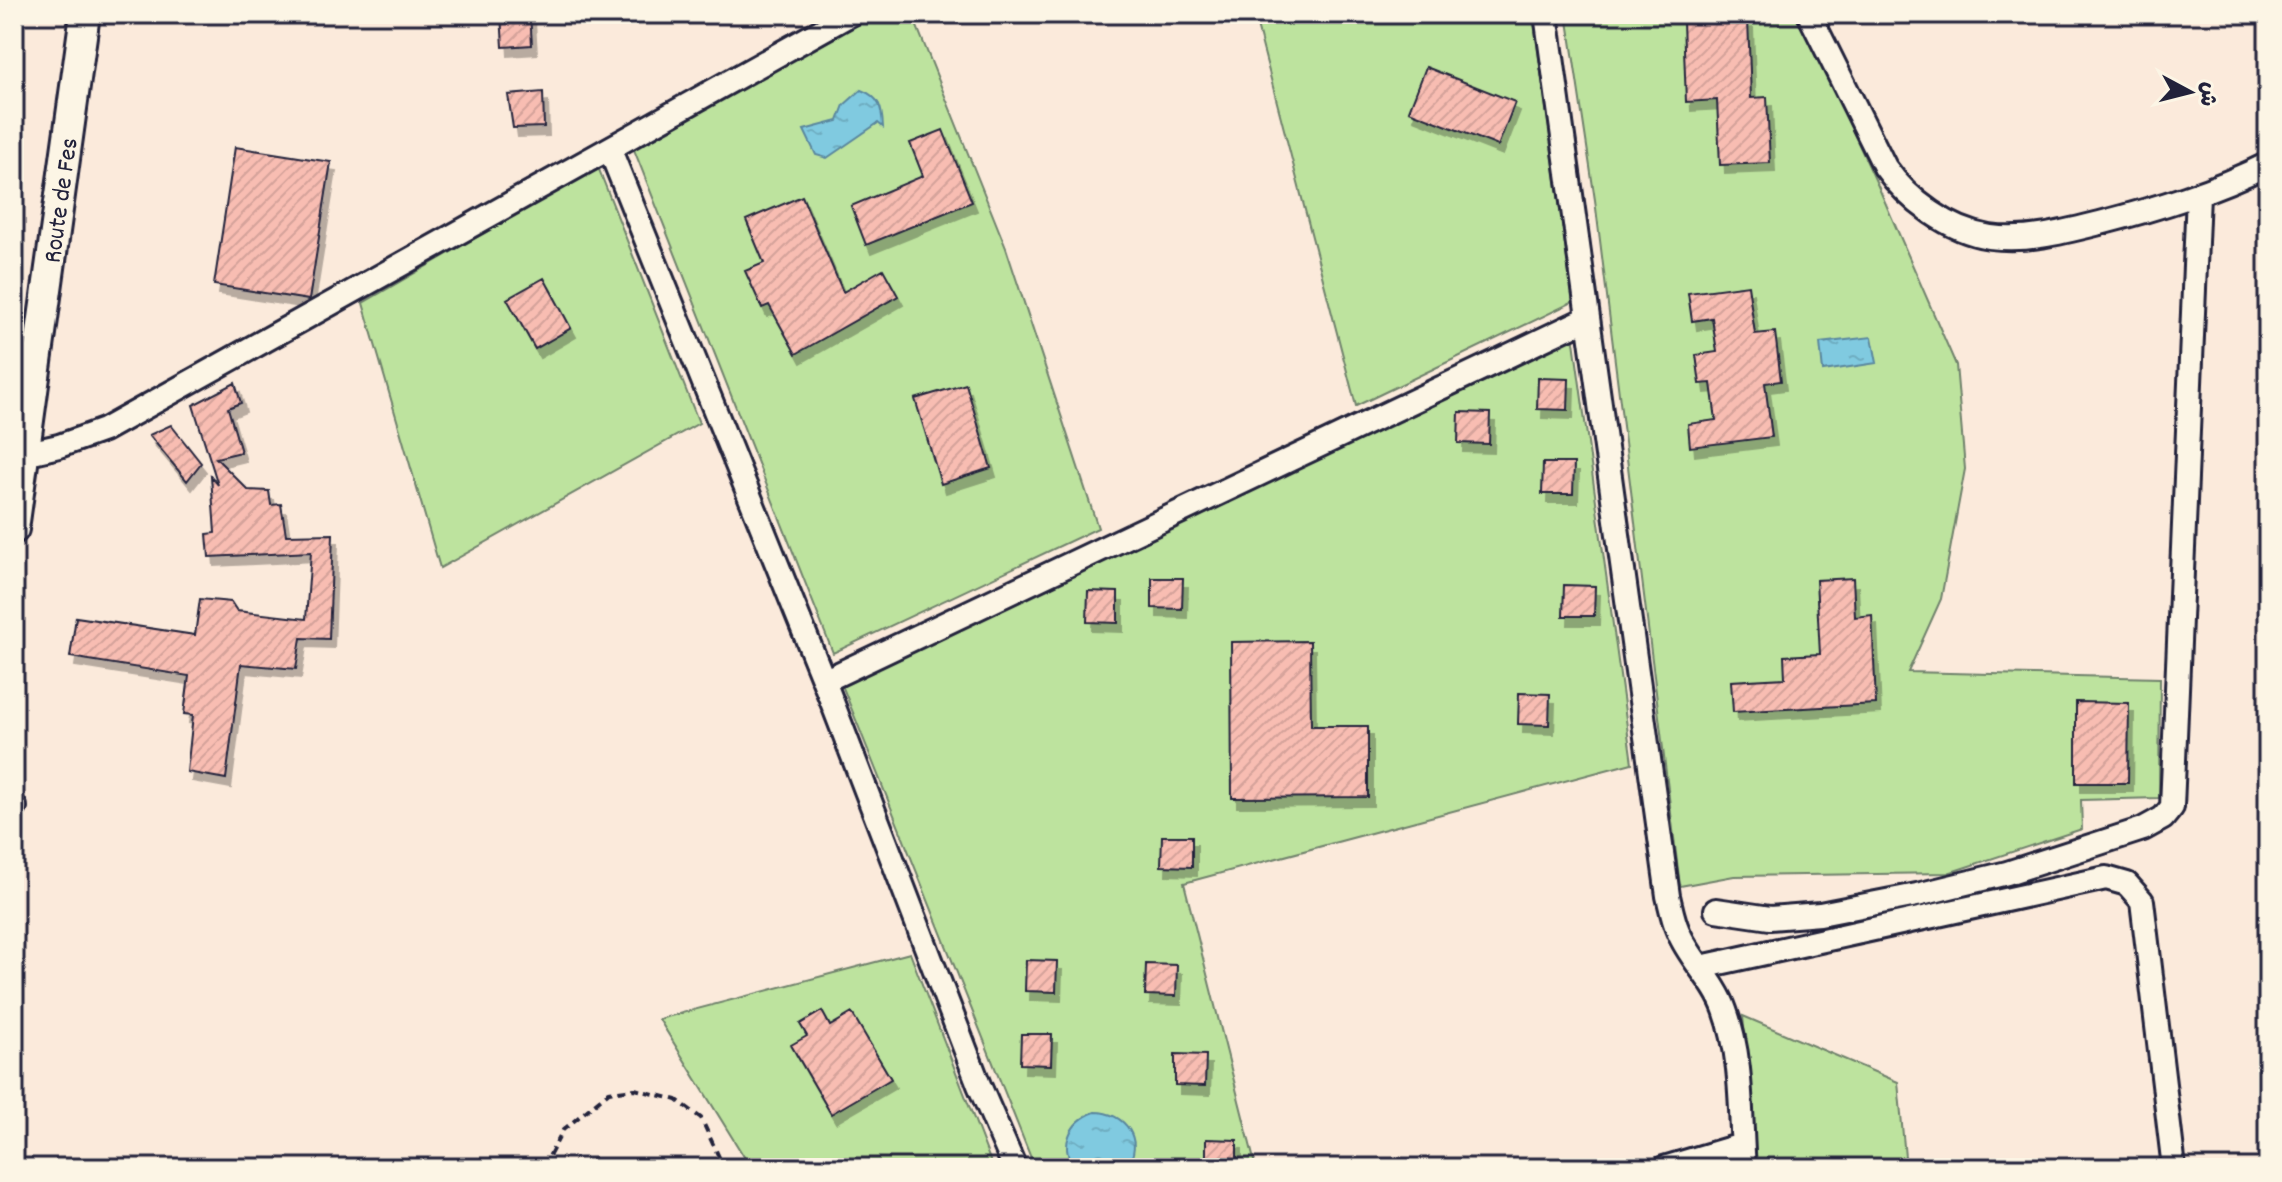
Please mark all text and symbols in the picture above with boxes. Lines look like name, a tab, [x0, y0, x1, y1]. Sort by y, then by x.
north arrow	[2150, 52, 2230, 132]
text: ش	[2190, 80, 2223, 108]
street label: Route de Fes	[35, 136, 90, 265]

